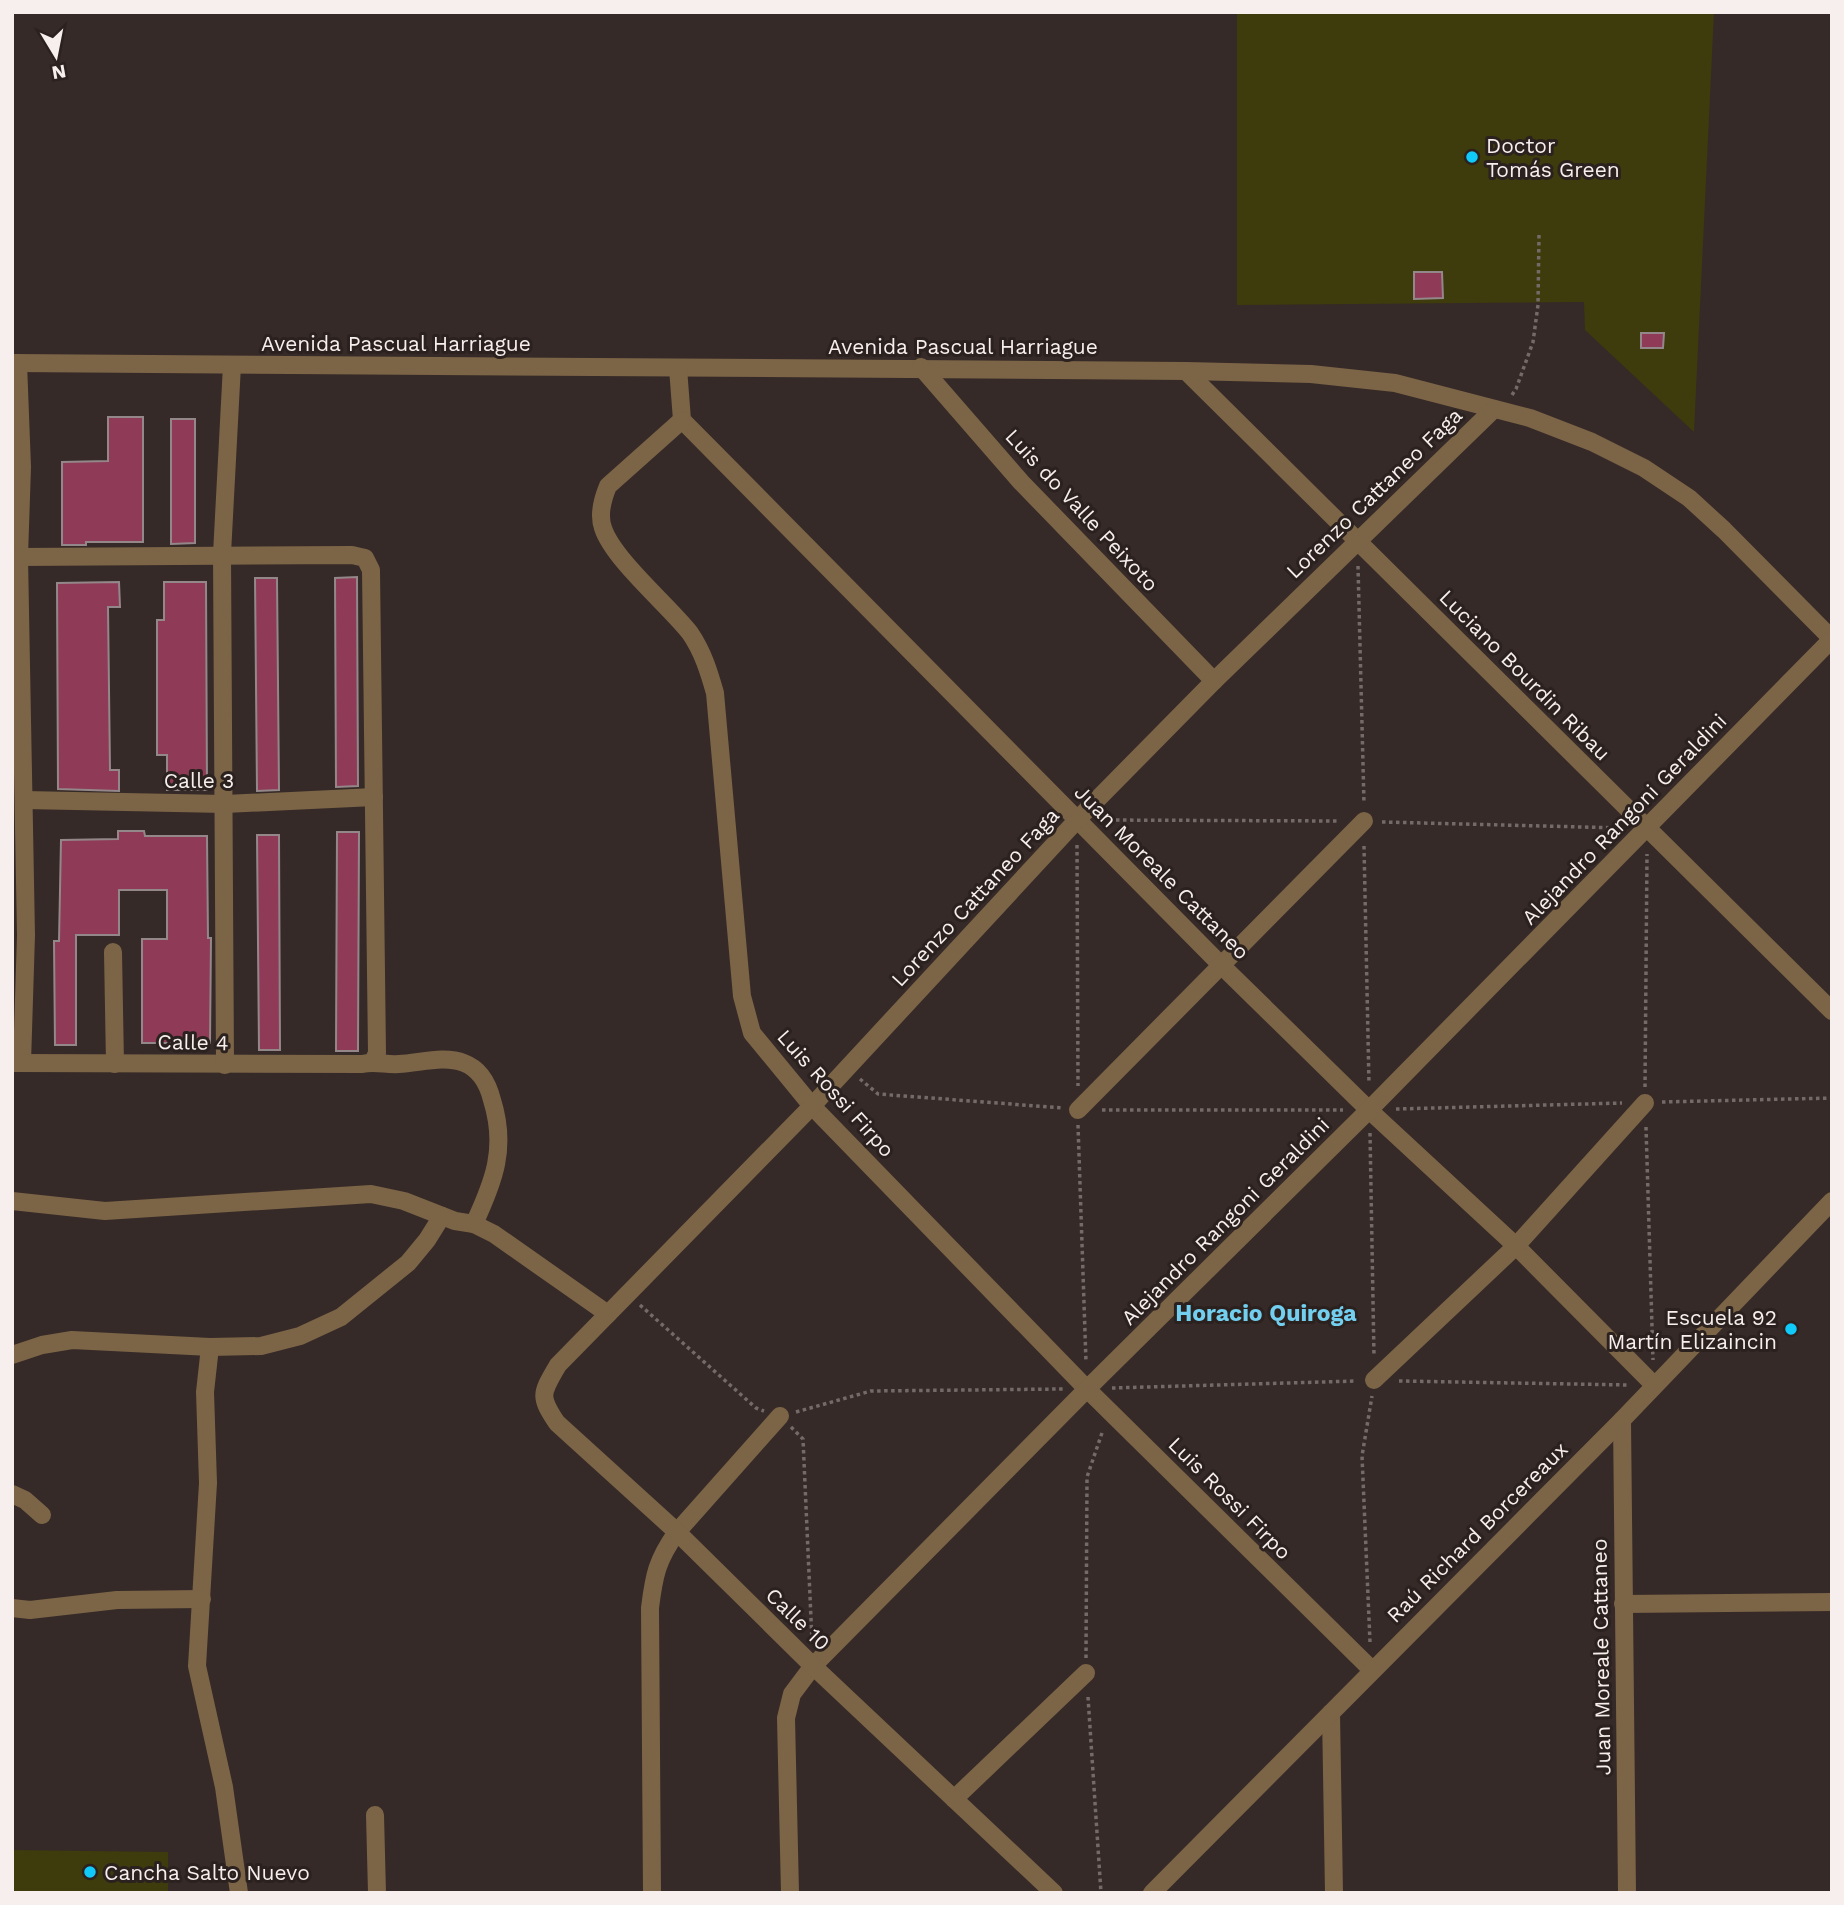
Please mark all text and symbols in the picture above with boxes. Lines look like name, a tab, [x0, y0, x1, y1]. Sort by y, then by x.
north arrow	[21, 21, 91, 91]
text: N	[50, 60, 68, 85]
place label: Doctor Tomás Green	[1486, 133, 1620, 182]
marker: Doctor Tomás Green	[1464, 149, 1480, 165]
street label: Avenida Pascual Harriague	[261, 331, 531, 356]
street label: Avenida Pascual Harriague	[828, 334, 1098, 359]
street label: Lorenzo Cattaneo Faga	[1281, 402, 1467, 583]
street label: Luis do Valle Peixoto	[1000, 424, 1164, 596]
street label: Luciano Bourdin Ribau	[1434, 584, 1616, 766]
street label: Alejandro Rangoni Geraldini	[1516, 708, 1732, 930]
street label: Calle 3	[164, 768, 234, 793]
street label: Juan Moreale Cattaneo	[1069, 779, 1255, 965]
street label: Lorenzo Cattaneo Faga	[886, 803, 1064, 991]
street label: Luis Rossi Firpo	[772, 1024, 900, 1162]
street label: Calle 4	[157, 1029, 229, 1055]
street label: Alejandro Rangoni Geraldini	[1116, 1112, 1334, 1330]
district label: Horacio Quiroga	[1175, 1300, 1357, 1327]
place label: Escuela 92 Martín Elizaincin	[1607, 1305, 1777, 1354]
marker: Escuela 92 Martín Elizaincin	[1783, 1321, 1799, 1337]
street label: Luis Rossi Firpo	[1164, 1432, 1296, 1564]
street label: Raú Richard Borcereaux	[1381, 1436, 1573, 1628]
street label: Juan Moreale Cattaneo	[1586, 1538, 1616, 1776]
street label: Calle 10	[761, 1582, 835, 1656]
place label: Cancha Salto Nuevo	[104, 1860, 310, 1885]
marker: Cancha Salto Nuevo	[82, 1864, 98, 1880]

